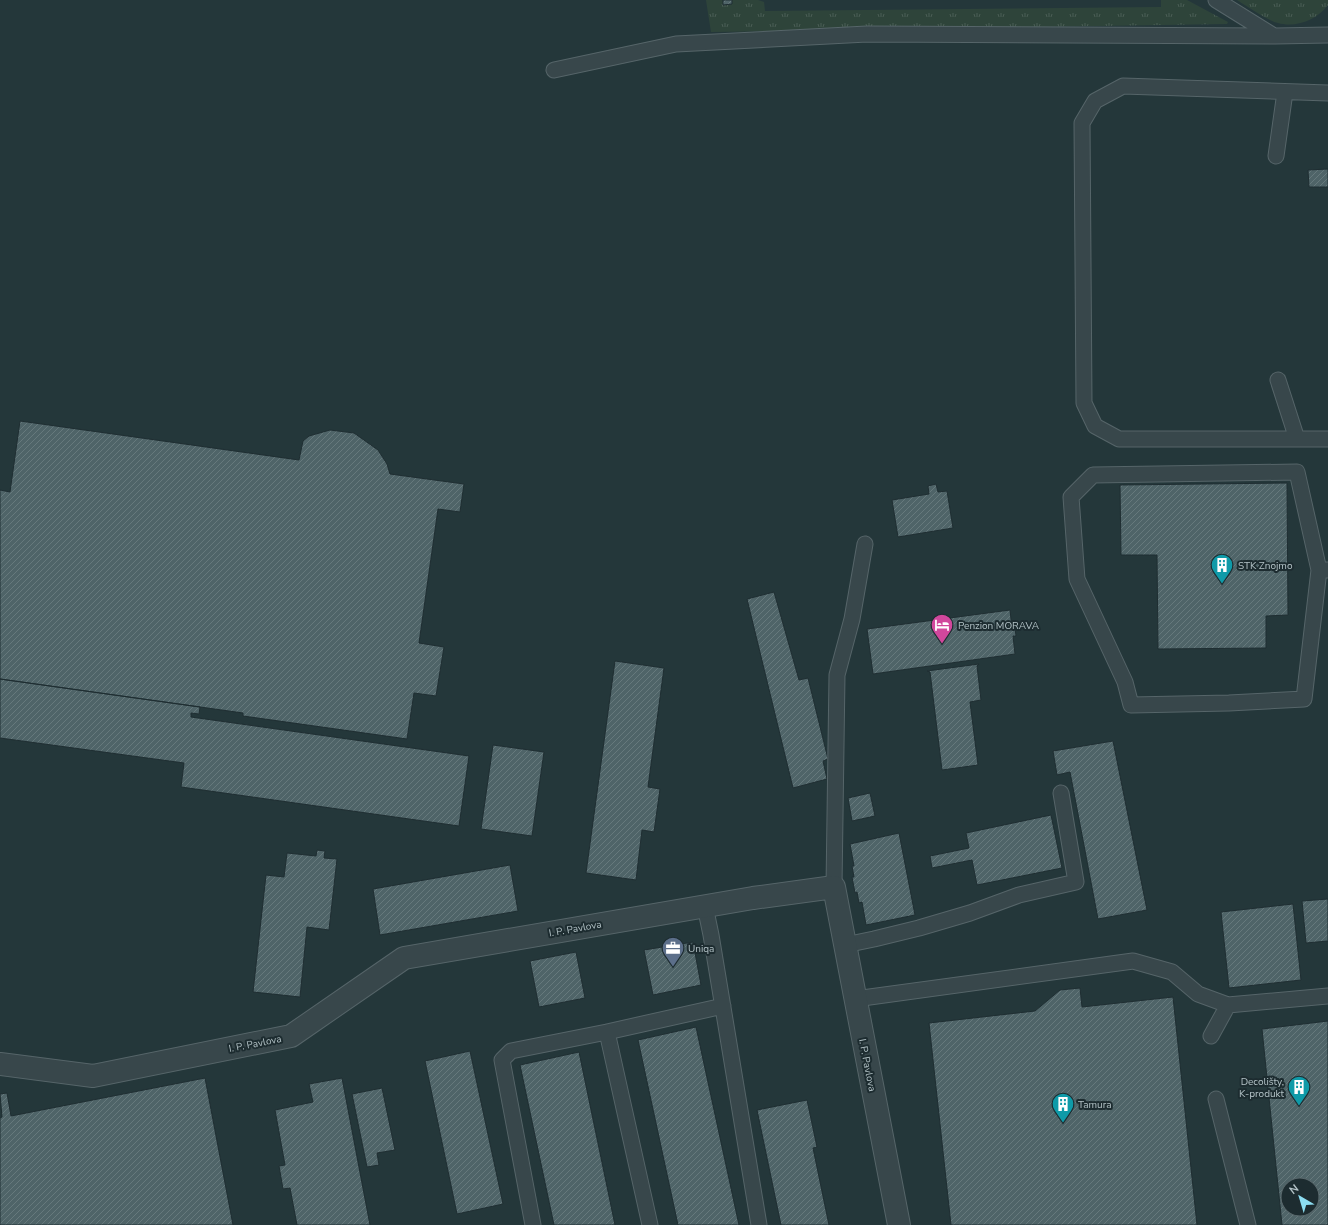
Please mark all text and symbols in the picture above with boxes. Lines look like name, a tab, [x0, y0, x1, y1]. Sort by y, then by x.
building icon: STK Znojmo	[1209, 552, 1235, 585]
place label: STK Znojmo	[1238, 559, 1293, 573]
hotel icon: Penzion MORAVA	[929, 612, 955, 645]
place label: Penzion MORAVA	[958, 619, 1040, 633]
street label: I. P. Pavlova	[548, 917, 603, 941]
office icon: Uniqa	[660, 935, 686, 968]
place label: Uniqa	[688, 942, 714, 956]
street label: I. P. Pavlova	[228, 1032, 283, 1056]
street label: I. P. Pavlova	[855, 1038, 879, 1093]
building icon: Decolišty, K-produkt	[1286, 1074, 1312, 1107]
place label: Decolišty, K-produkt	[1239, 1075, 1284, 1101]
building icon: Tamura	[1050, 1091, 1076, 1124]
place label: Tamura	[1078, 1098, 1112, 1112]
north arrow	[1280, 1177, 1320, 1217]
text: N	[1286, 1181, 1302, 1198]

